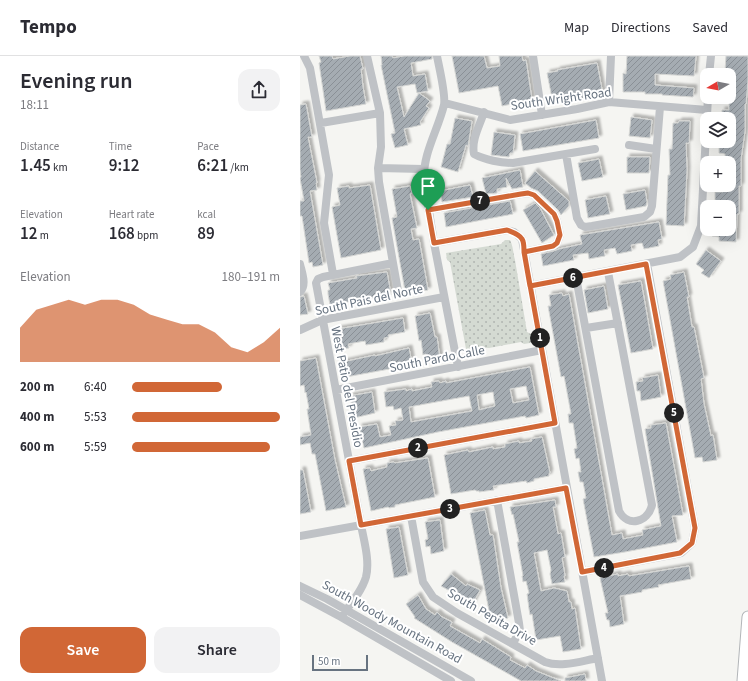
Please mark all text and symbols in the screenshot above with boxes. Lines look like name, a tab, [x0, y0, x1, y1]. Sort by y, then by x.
text: Tempo	[20, 14, 77, 41]
text: Map	[564, 18, 589, 38]
text: Directions	[611, 18, 670, 38]
text: Saved	[692, 18, 728, 38]
text: Evening run	[20, 65, 133, 97]
north arrow	[700, 68, 736, 104]
map controls	[700, 68, 736, 236]
button: share	[238, 69, 280, 111]
street label: South Wright Road	[509, 83, 613, 115]
text: 18:11	[20, 96, 49, 114]
button: layers	[700, 112, 736, 148]
text: Distance	[20, 139, 59, 154]
text: Time	[109, 139, 132, 154]
text: Pace	[197, 139, 219, 154]
text: 1.45	[20, 154, 51, 178]
text: 9:12	[109, 154, 140, 178]
text: 6:21	[197, 154, 228, 178]
button: +	[700, 156, 736, 192]
text: km	[51, 160, 68, 175]
text: /km	[228, 160, 249, 175]
pin	[411, 169, 445, 210]
icon: arrive	[417, 175, 439, 197]
pin: 7	[470, 191, 490, 211]
text: 7	[477, 193, 483, 208]
button: −	[700, 200, 736, 236]
text: Elevation	[20, 207, 63, 222]
text: Heart rate	[109, 207, 154, 222]
text: kcal	[197, 207, 216, 222]
text: 12	[20, 222, 37, 246]
text: 168	[109, 222, 135, 246]
text: 89	[197, 222, 215, 246]
text: m	[37, 228, 49, 243]
text: bpm	[135, 228, 158, 243]
text: Elevation	[20, 268, 71, 286]
text: 180–191 m	[222, 268, 280, 286]
pin: 6	[563, 268, 583, 288]
text: 6	[570, 270, 576, 285]
street label: South Pais del Norte	[313, 280, 425, 320]
street label: West Patio del Presidio	[326, 325, 368, 449]
pin: 1	[530, 328, 550, 348]
text: 1	[537, 330, 543, 345]
street label: South Pardo Calle	[388, 341, 486, 377]
text: 200 m	[20, 378, 54, 396]
text: 6:40	[84, 378, 107, 396]
pin: 5	[664, 403, 684, 423]
text: 5	[671, 405, 677, 420]
text: 400 m	[20, 408, 54, 426]
text: 5:53	[84, 408, 107, 426]
text: 600 m	[20, 438, 54, 456]
text: 5:59	[84, 438, 107, 456]
pin: 2	[408, 438, 428, 458]
text: 2	[415, 440, 421, 455]
pin: 3	[440, 499, 460, 519]
text: 3	[447, 501, 453, 516]
pin: 4	[594, 558, 614, 578]
text: 4	[601, 560, 607, 575]
street label: South Woody Mountain Road	[319, 576, 465, 668]
street label: South Pepita Drive	[444, 584, 540, 650]
button: Save	[20, 627, 146, 673]
button: Share	[154, 627, 280, 673]
scale bar	[312, 653, 368, 672]
text: 50 m	[318, 654, 340, 669]

